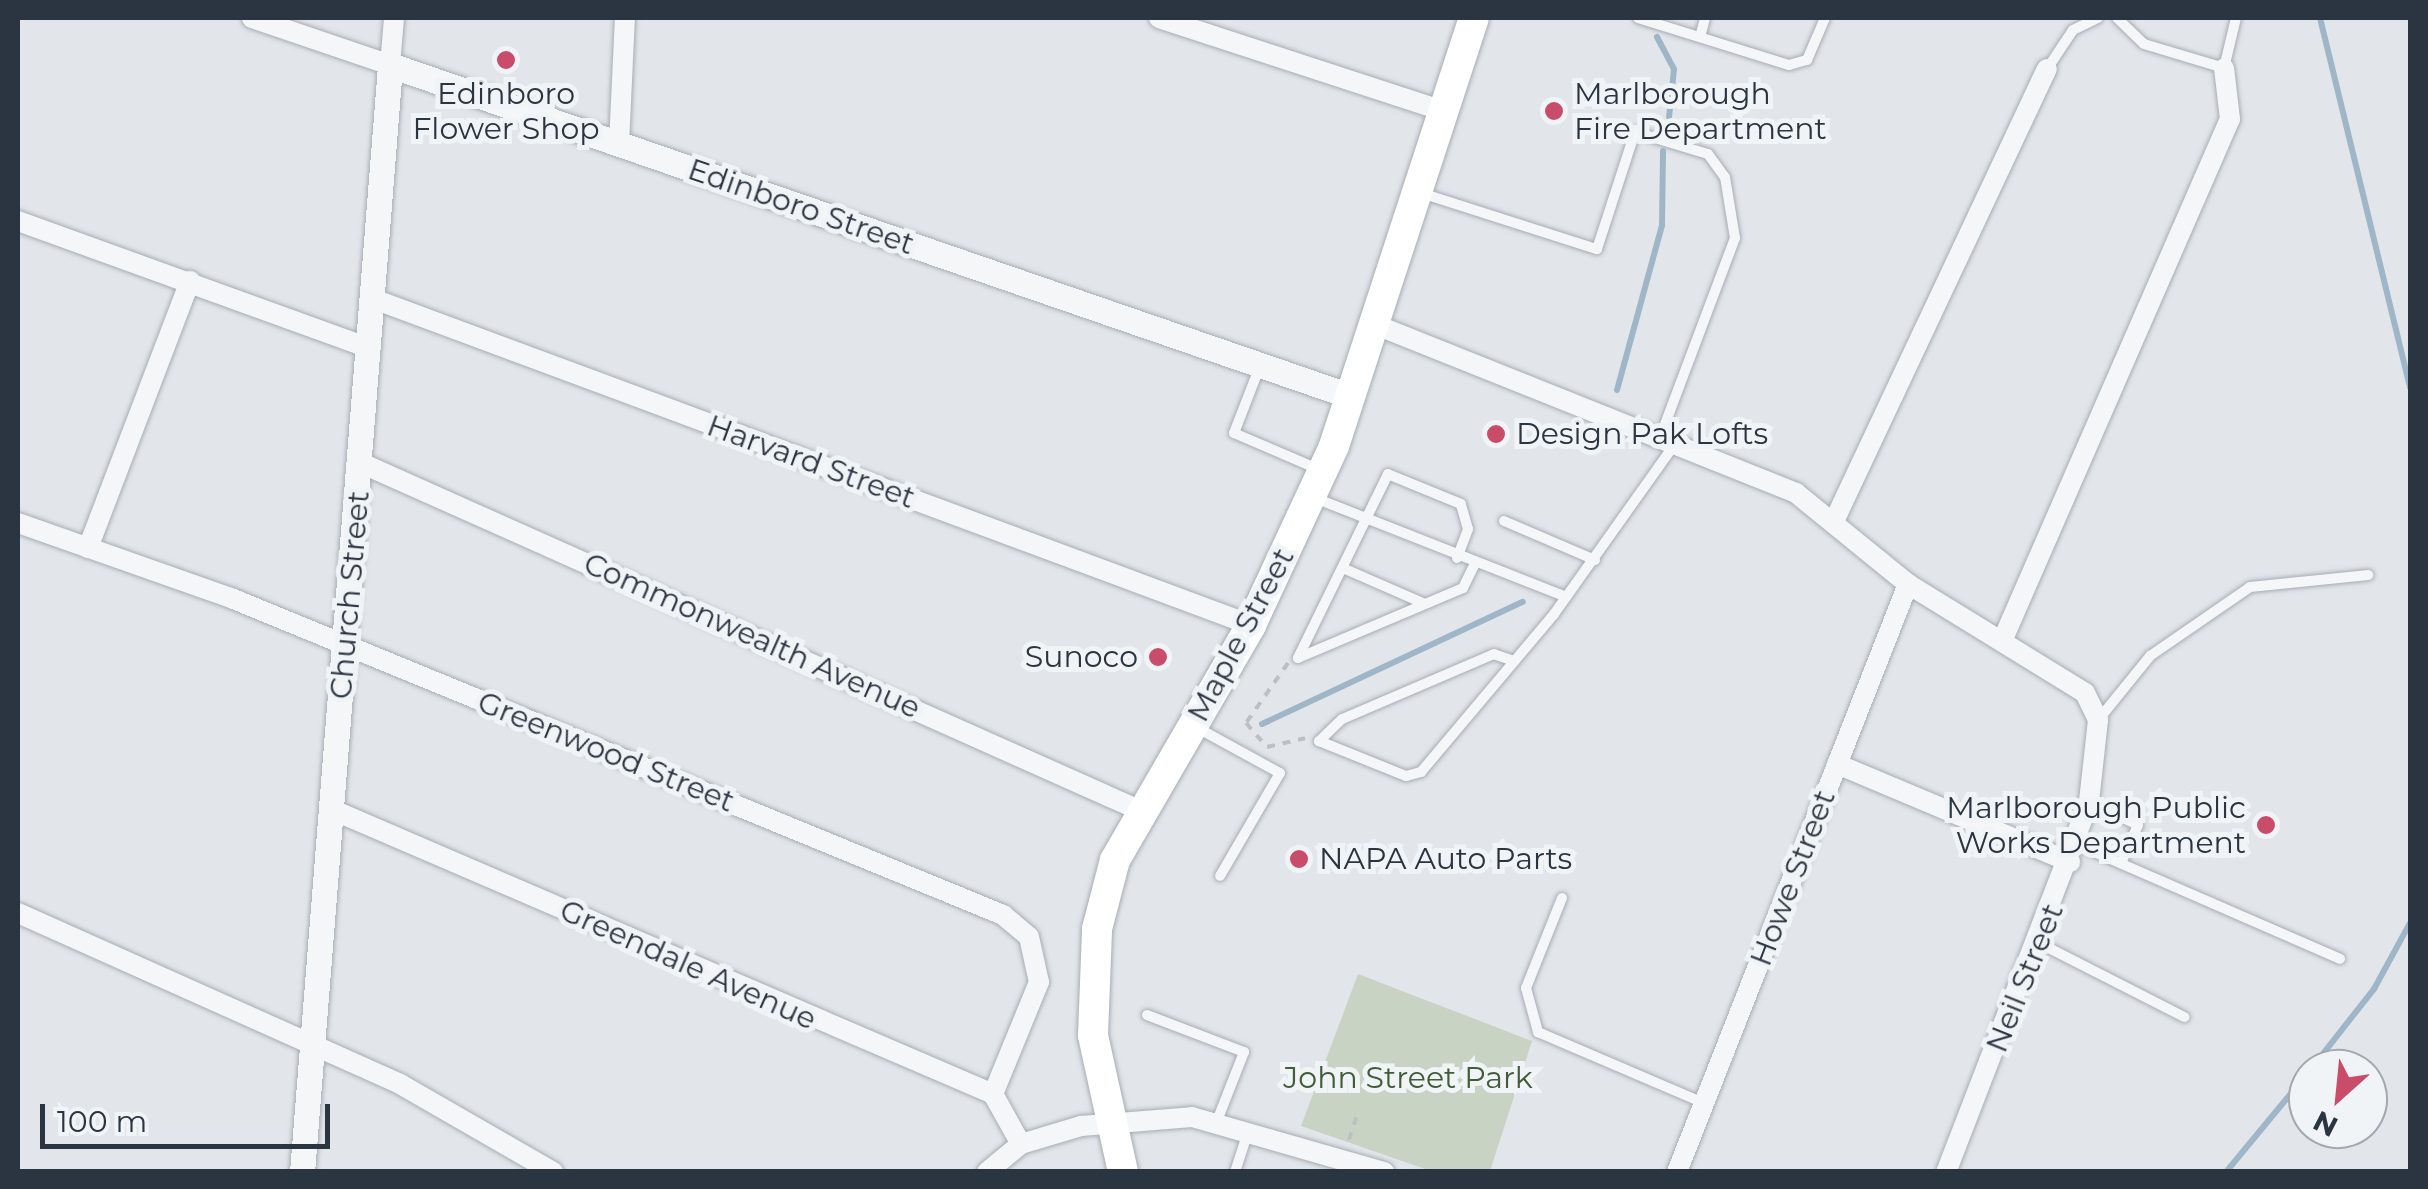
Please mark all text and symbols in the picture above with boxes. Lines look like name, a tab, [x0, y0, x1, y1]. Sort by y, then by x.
marker: Edinboro Flower Shop	[495, 49, 517, 71]
place label: Edinboro Flower Shop	[412, 76, 600, 146]
place label: Marlborough Fire Department	[1574, 76, 1827, 146]
marker: Marlborough Fire Department	[1543, 100, 1565, 122]
street label: Edinboro Street	[683, 151, 919, 263]
street label: Harvard Street	[702, 408, 920, 516]
place label: Design Pak Lofts	[1516, 416, 1768, 452]
marker: Design Pak Lofts	[1485, 423, 1507, 445]
street label: Church Street	[323, 489, 377, 701]
street label: Maple Street	[1180, 542, 1302, 728]
street label: Commonwealth Avenue	[578, 545, 926, 727]
place label: Sunoco	[1025, 639, 1138, 675]
marker: Sunoco	[1147, 646, 1169, 668]
street label: Greenwood Street	[472, 684, 740, 820]
street label: Howe Street	[1743, 785, 1843, 971]
place label: Marlborough Public Works Department	[1946, 790, 2246, 860]
marker: Marlborough Public Works Department	[2255, 814, 2277, 836]
place label: NAPA Auto Parts	[1319, 841, 1572, 877]
marker: NAPA Auto Parts	[1288, 848, 1310, 870]
street label: Greendale Avenue	[554, 892, 822, 1038]
street label: Neil Street	[1979, 898, 2071, 1058]
north arrow	[2288, 1049, 2388, 1149]
park label: John Street Park	[1283, 1060, 1533, 1096]
scale bar	[45, 1084, 335, 1146]
text: 100 m	[57, 1103, 147, 1140]
text: N	[2307, 1104, 2343, 1144]

